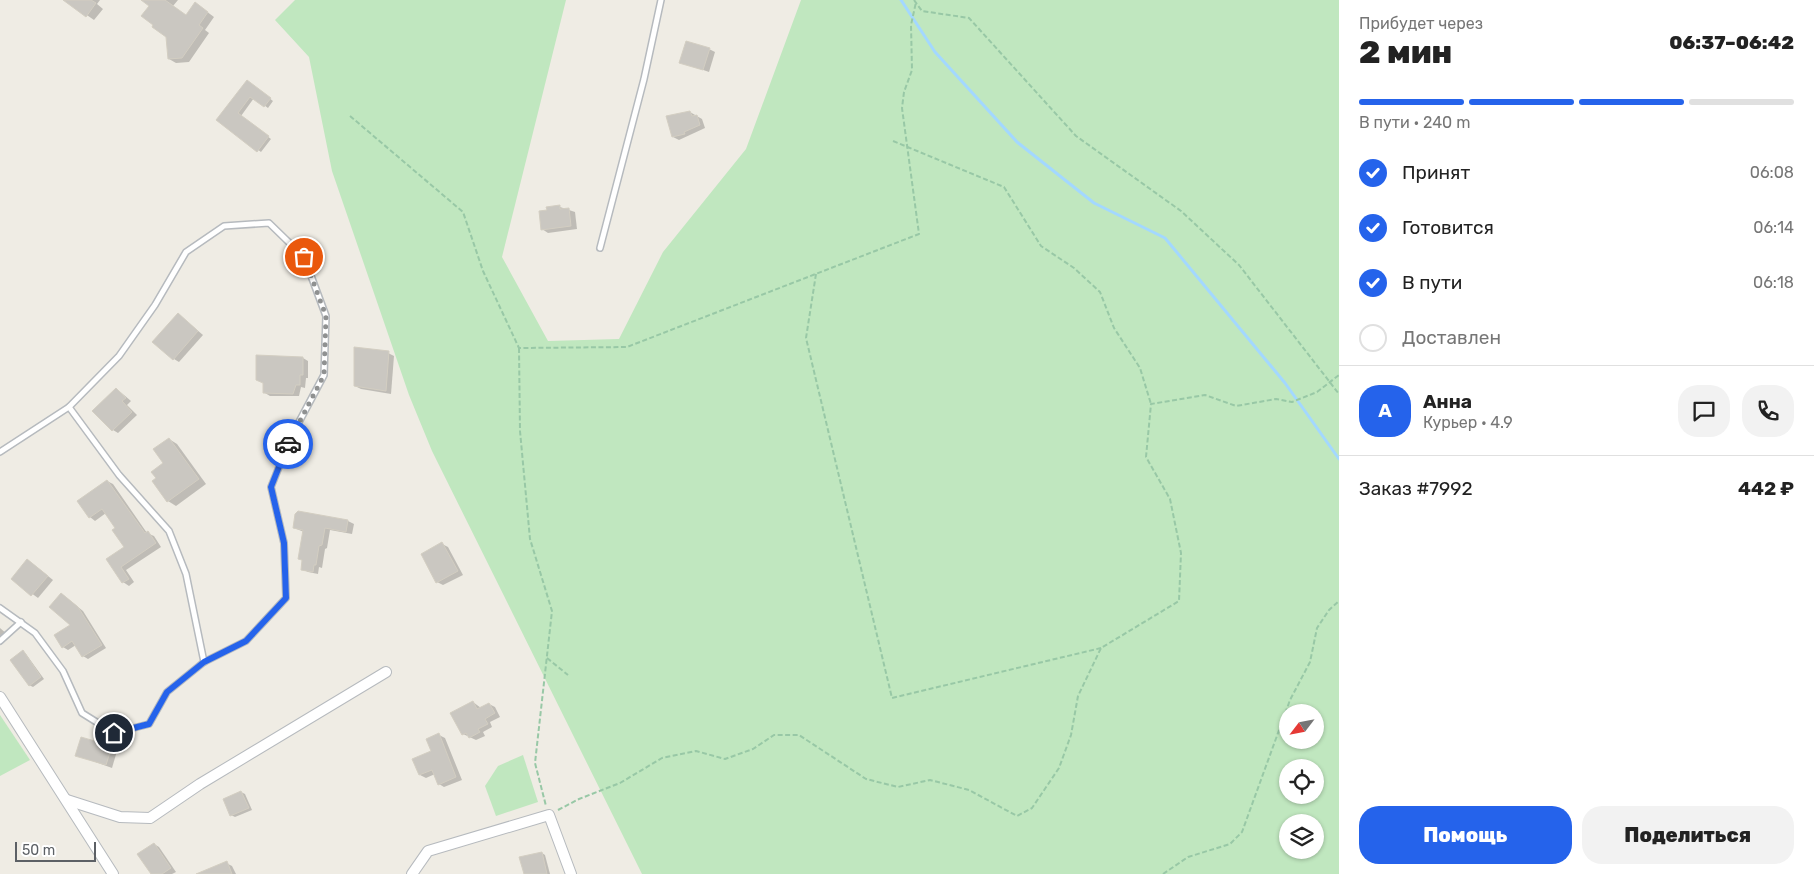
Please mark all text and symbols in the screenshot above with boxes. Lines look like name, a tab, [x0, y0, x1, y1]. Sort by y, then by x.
text: Прибудет через	[1359, 14, 1483, 33]
text: 06:37–06:42	[1669, 31, 1794, 54]
text: 2 мин	[1359, 33, 1452, 71]
text: В пути · 240 m	[1359, 113, 1470, 132]
icon: check	[1359, 159, 1387, 187]
text: Принят	[1402, 161, 1470, 184]
text: 06:08	[1750, 163, 1794, 182]
icon: check	[1359, 214, 1387, 242]
text: Готовится	[1402, 216, 1494, 239]
text: 06:14	[1753, 218, 1794, 237]
pin	[283, 236, 325, 278]
icon: bag	[290, 243, 318, 271]
icon: check	[1359, 269, 1387, 297]
text: В пути	[1402, 271, 1462, 294]
text: 06:18	[1753, 273, 1794, 292]
text: Доставлен	[1402, 326, 1501, 349]
button: chat	[1678, 385, 1730, 437]
button: phone	[1742, 385, 1794, 437]
text: Анна	[1423, 390, 1472, 413]
text: А	[1378, 399, 1392, 422]
text: Курьер · 4.9	[1423, 413, 1513, 432]
courier	[263, 419, 313, 469]
icon: car	[274, 430, 302, 458]
text: Заказ #7992	[1359, 477, 1473, 500]
text: 442 ₽	[1738, 477, 1794, 500]
north arrow	[1279, 704, 1324, 749]
map controls	[1279, 704, 1324, 859]
pin	[93, 712, 135, 754]
icon: home	[100, 719, 128, 747]
button: locate	[1279, 759, 1324, 804]
button: Помощь	[1359, 806, 1572, 864]
button: Поделиться	[1582, 806, 1794, 864]
button: layers	[1279, 814, 1324, 859]
scale bar	[15, 839, 96, 862]
text: 50 m	[22, 842, 55, 859]

